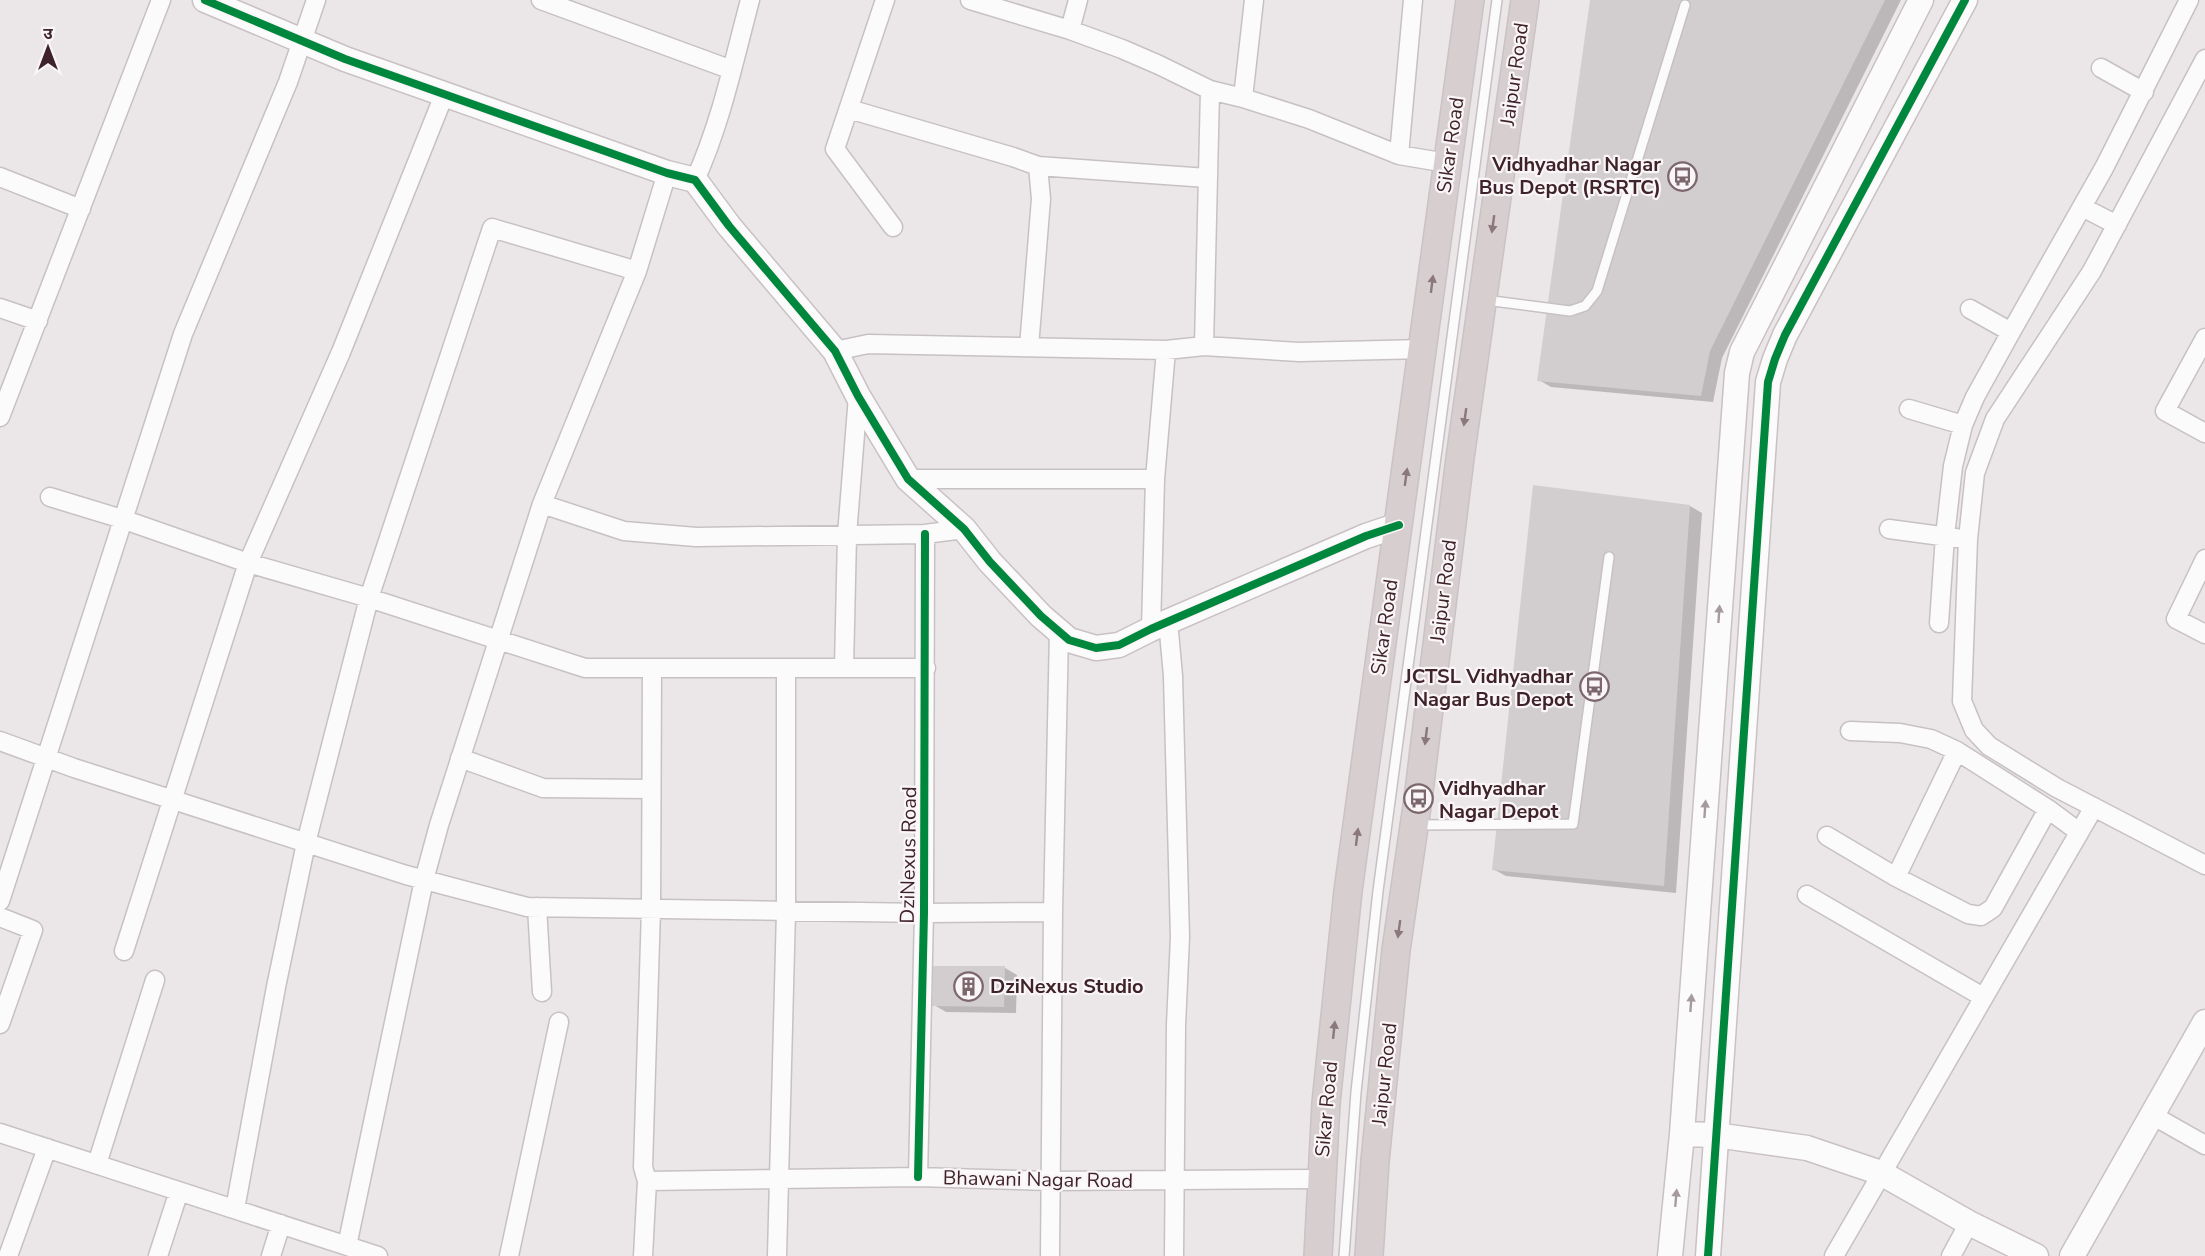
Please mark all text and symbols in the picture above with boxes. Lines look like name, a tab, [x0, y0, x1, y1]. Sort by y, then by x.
north arrow	[18, 18, 78, 78]
street label: Jaipur Road	[1494, 21, 1535, 128]
text: उ	[43, 23, 53, 45]
street label: Sikar Road	[1430, 96, 1471, 195]
place label: Vidhyadhar Nagar Bus Depot (RSRTC)	[1479, 151, 1661, 201]
bus stop icon: Vidhyadhar Nagar Bus Depot (RSRTC)	[1666, 160, 1698, 192]
one-way arrow	[1488, 215, 1497, 234]
one-way arrow	[1427, 274, 1437, 293]
one-way arrow	[1461, 408, 1470, 427]
one-way arrow	[1401, 467, 1410, 486]
street label: Jaipur Road	[1424, 538, 1463, 645]
street label: Sikar Road	[1364, 578, 1405, 677]
one-way arrow	[1714, 605, 1724, 624]
place label: JCTSL Vidhyadhar Nagar Bus Depot	[1404, 663, 1573, 713]
bus stop icon: JCTSL Vidhyadhar Nagar Bus Depot	[1578, 671, 1610, 703]
one-way arrow	[1421, 726, 1431, 745]
place label: Vidhyadhar Nagar Depot	[1438, 775, 1559, 825]
bus stop icon: Vidhyadhar Nagar Depot	[1402, 783, 1434, 815]
street label: DziNexus Road	[894, 786, 923, 924]
one-way arrow	[1700, 799, 1710, 818]
one-way arrow	[1352, 827, 1361, 846]
one-way arrow	[1394, 919, 1403, 938]
building icon: DziNexus Studio	[953, 970, 985, 1002]
place label: DziNexus Studio	[990, 973, 1144, 1000]
one-way arrow	[1686, 994, 1696, 1013]
one-way arrow	[1329, 1021, 1338, 1040]
street label: Jaipur Road	[1366, 1021, 1403, 1128]
street label: Sikar Road	[1309, 1060, 1344, 1158]
street label: Bhawani Nagar Road	[943, 1164, 1133, 1195]
one-way arrow	[1671, 1188, 1681, 1207]

